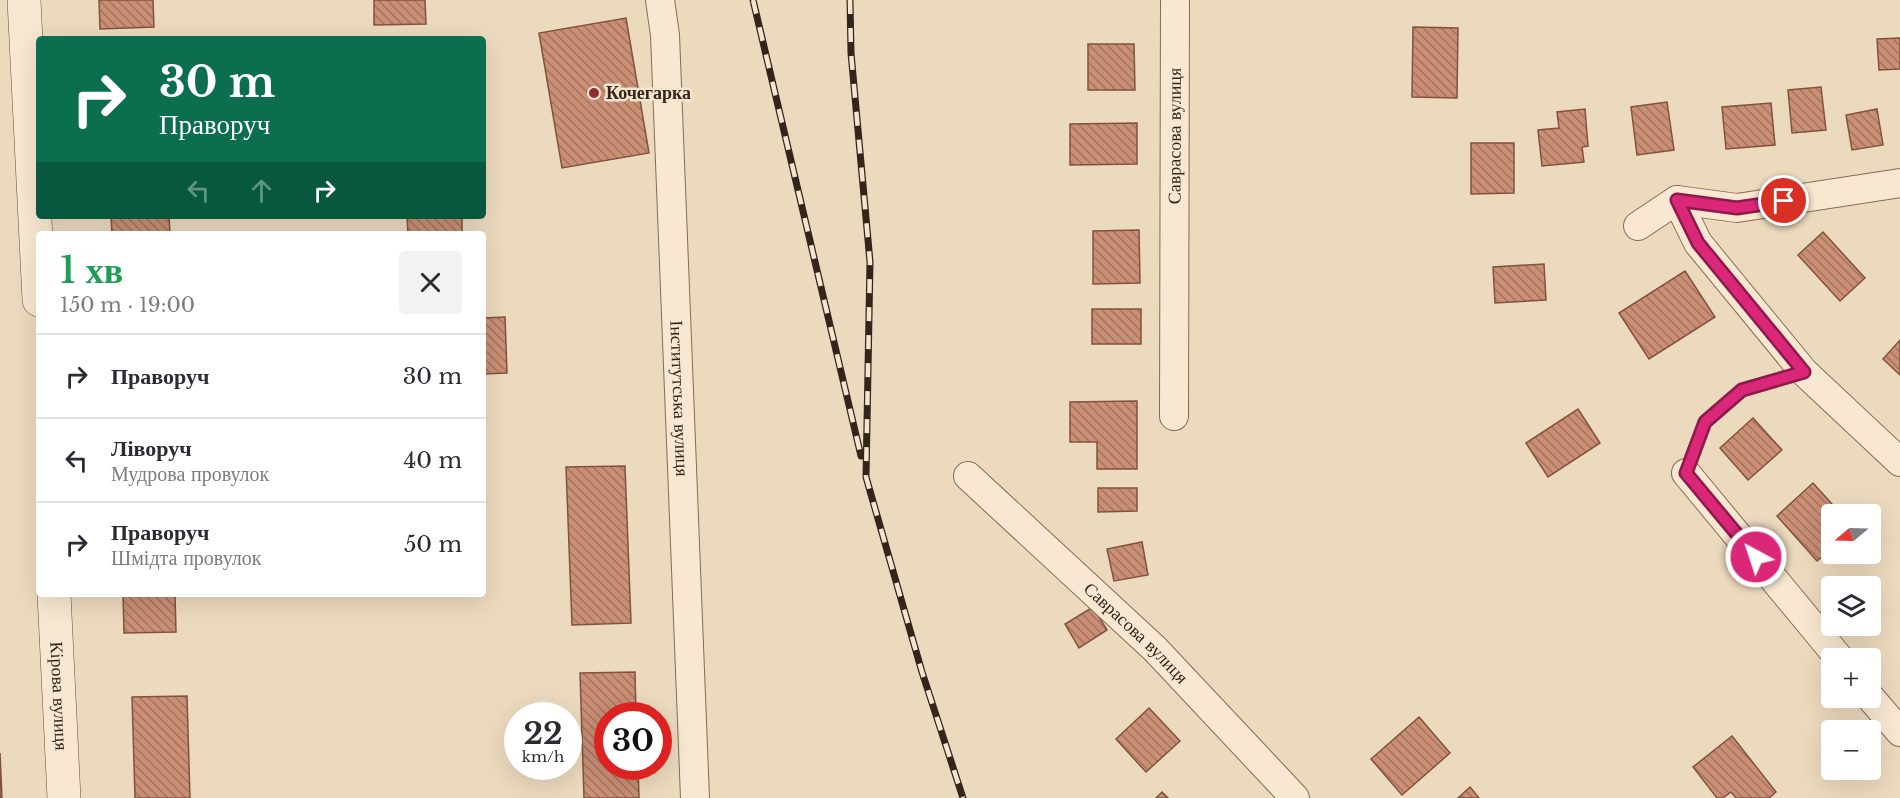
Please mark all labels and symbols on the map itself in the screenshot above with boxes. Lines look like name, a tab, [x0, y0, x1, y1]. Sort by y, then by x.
street label: Саврасова вулиця	[1164, 68, 1186, 204]
place label: Кочегарка	[606, 82, 691, 104]
marker: Кочегарка	[587, 86, 601, 100]
pin	[1758, 175, 1809, 226]
street label: Інститутська вулиця	[665, 320, 693, 477]
north arrow	[1821, 504, 1881, 564]
position arrow	[1724, 525, 1788, 589]
street label: Саврасова вулиця	[1079, 578, 1193, 688]
street label: Кірова вулиця	[45, 641, 73, 751]
speed limit sign: 30	[594, 702, 672, 780]

